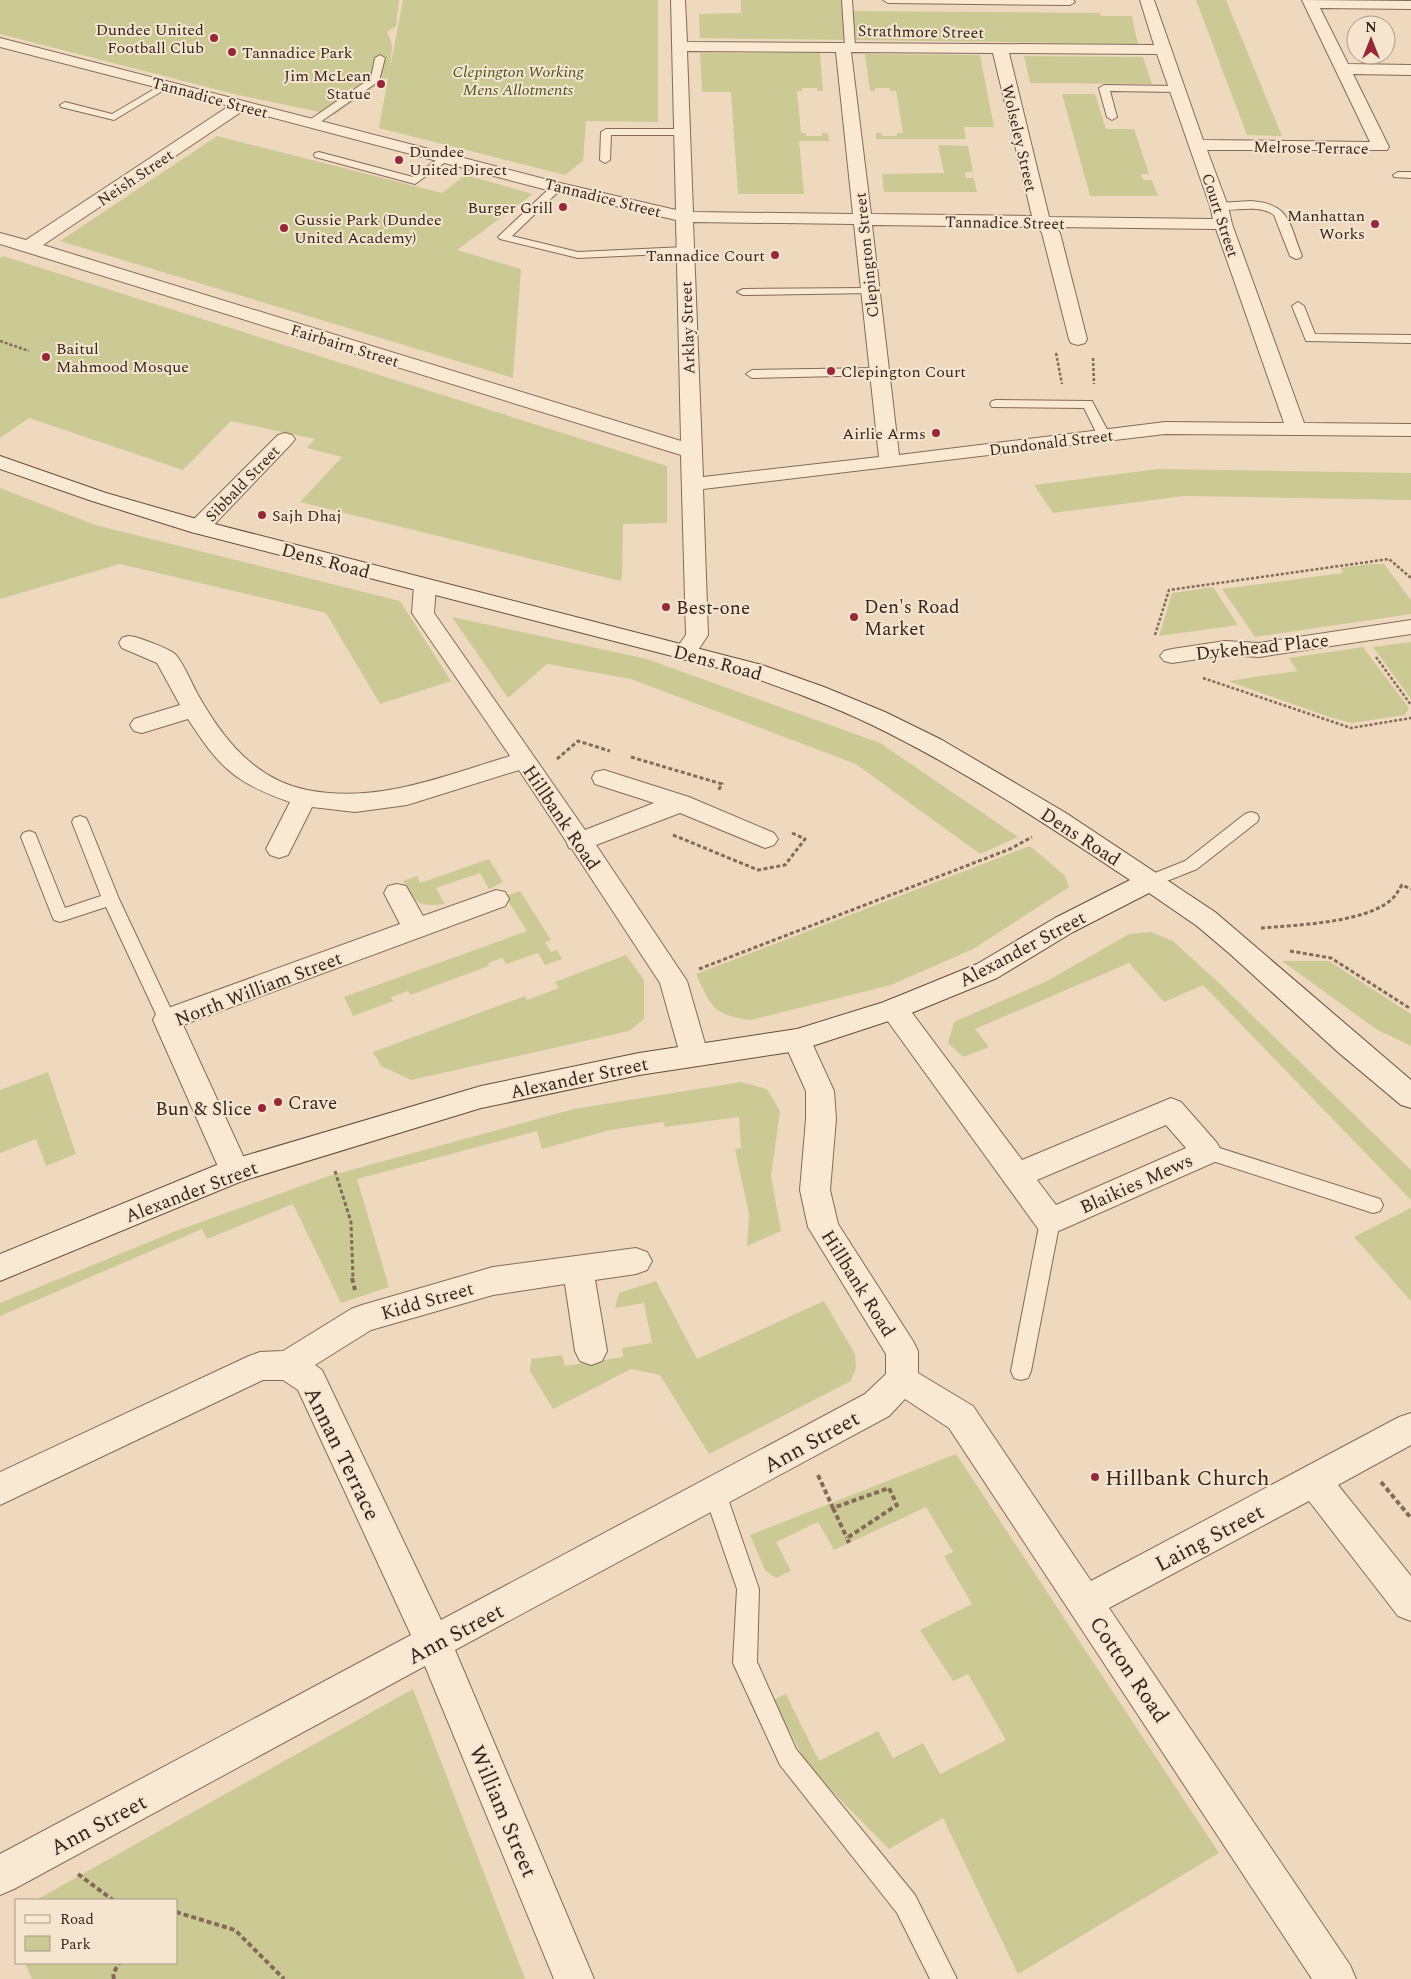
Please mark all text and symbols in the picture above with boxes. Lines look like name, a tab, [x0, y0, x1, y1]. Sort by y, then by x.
north arrow	[1346, 15, 1396, 65]
text: N	[1365, 17, 1377, 38]
place label: Dundee United Football Club	[96, 18, 204, 60]
street label: Strathmore Street	[858, 19, 985, 45]
marker: Dundee United Football Club	[208, 32, 220, 44]
place label: Tannadice Park	[242, 41, 353, 65]
marker: Tannadice Park	[226, 46, 238, 58]
park label: Clepington Working Mens Allotments	[453, 60, 584, 102]
place label: Jim McLean Statue	[284, 64, 371, 106]
street label: Tannadice Street	[149, 71, 271, 125]
marker: Jim McLean Statue	[375, 78, 387, 90]
street label: Wolseley Street	[995, 82, 1043, 195]
street label: Melrose Terrace	[1253, 135, 1369, 161]
place label: Dundee United Direct	[409, 140, 507, 182]
street label: Neish Street	[92, 143, 179, 212]
marker: Dundee United Direct	[393, 154, 405, 166]
street label: Court Street	[1195, 170, 1245, 261]
street label: Tannadice Street	[542, 172, 664, 224]
street label: Clepington Street	[848, 191, 885, 319]
place label: Burger Grill	[467, 196, 553, 220]
marker: Burger Grill	[557, 201, 569, 213]
place label: Manhattan Works	[1287, 204, 1365, 246]
place label: Gussie Park (Dundee United Academy)	[294, 208, 442, 250]
street label: Tannadice Street	[945, 210, 1065, 236]
marker: Manhattan Works	[1369, 218, 1381, 230]
marker: Gussie Park (Dundee United Academy)	[278, 222, 290, 234]
place label: Tannadice Court	[646, 244, 765, 268]
marker: Tannadice Court	[769, 249, 781, 261]
street label: Arklay Street	[674, 281, 702, 375]
street label: Fairbairn Street	[288, 318, 402, 374]
place label: Baitul Mahmood Mosque	[56, 337, 189, 379]
marker: Baitul Mahmood Mosque	[40, 351, 52, 363]
place label: Clepington Court	[841, 360, 966, 384]
marker: Clepington Court	[825, 365, 837, 377]
place label: Airlie Arms	[842, 422, 926, 446]
street label: Dundonald Street	[988, 423, 1115, 463]
marker: Airlie Arms	[930, 427, 942, 439]
street label: Sibbald Street	[200, 440, 286, 528]
place label: Sajh Dhaj	[272, 504, 341, 528]
marker: Sajh Dhaj	[256, 509, 268, 521]
street label: Dens Road	[278, 536, 373, 587]
place label: Den's Road Market	[864, 593, 960, 644]
place label: Best-one	[676, 594, 750, 623]
marker: Best-one	[660, 601, 672, 613]
marker: Den's Road Market	[848, 611, 860, 623]
street label: Dykehead Place	[1194, 626, 1330, 669]
street label: Dens Road	[670, 638, 765, 689]
street label: Hillbank Road	[515, 759, 607, 876]
street label: Dens Road	[1034, 800, 1126, 874]
street label: Alexander Street	[954, 903, 1092, 995]
street label: North William Street	[171, 944, 347, 1035]
street label: Alexander Street	[508, 1050, 651, 1107]
place label: Crave	[288, 1089, 337, 1118]
place label: Bun & Slice	[155, 1095, 252, 1124]
marker: Crave	[272, 1096, 284, 1108]
marker: Bun & Slice	[256, 1102, 268, 1114]
street label: Blaikies Mews	[1075, 1146, 1198, 1222]
street label: Alexander Street	[121, 1154, 263, 1231]
street label: Hillbank Road	[813, 1224, 902, 1343]
street label: Kidd Street	[378, 1274, 477, 1329]
street label: Annan Terrace	[295, 1381, 388, 1526]
street label: Ann Street	[758, 1402, 866, 1482]
place label: Hillbank Church	[1105, 1462, 1270, 1495]
marker: Hillbank Church	[1089, 1471, 1101, 1483]
street label: Laing Street	[1149, 1496, 1270, 1581]
street label: Ann Street	[401, 1595, 510, 1674]
street label: Cotton Road	[1081, 1610, 1177, 1730]
street label: William Street	[460, 1740, 545, 1883]
street label: Ann Street	[44, 1786, 153, 1865]
legend	[15, 1899, 178, 1964]
text: Road	[60, 1908, 94, 1931]
text: Park	[60, 1933, 91, 1956]

